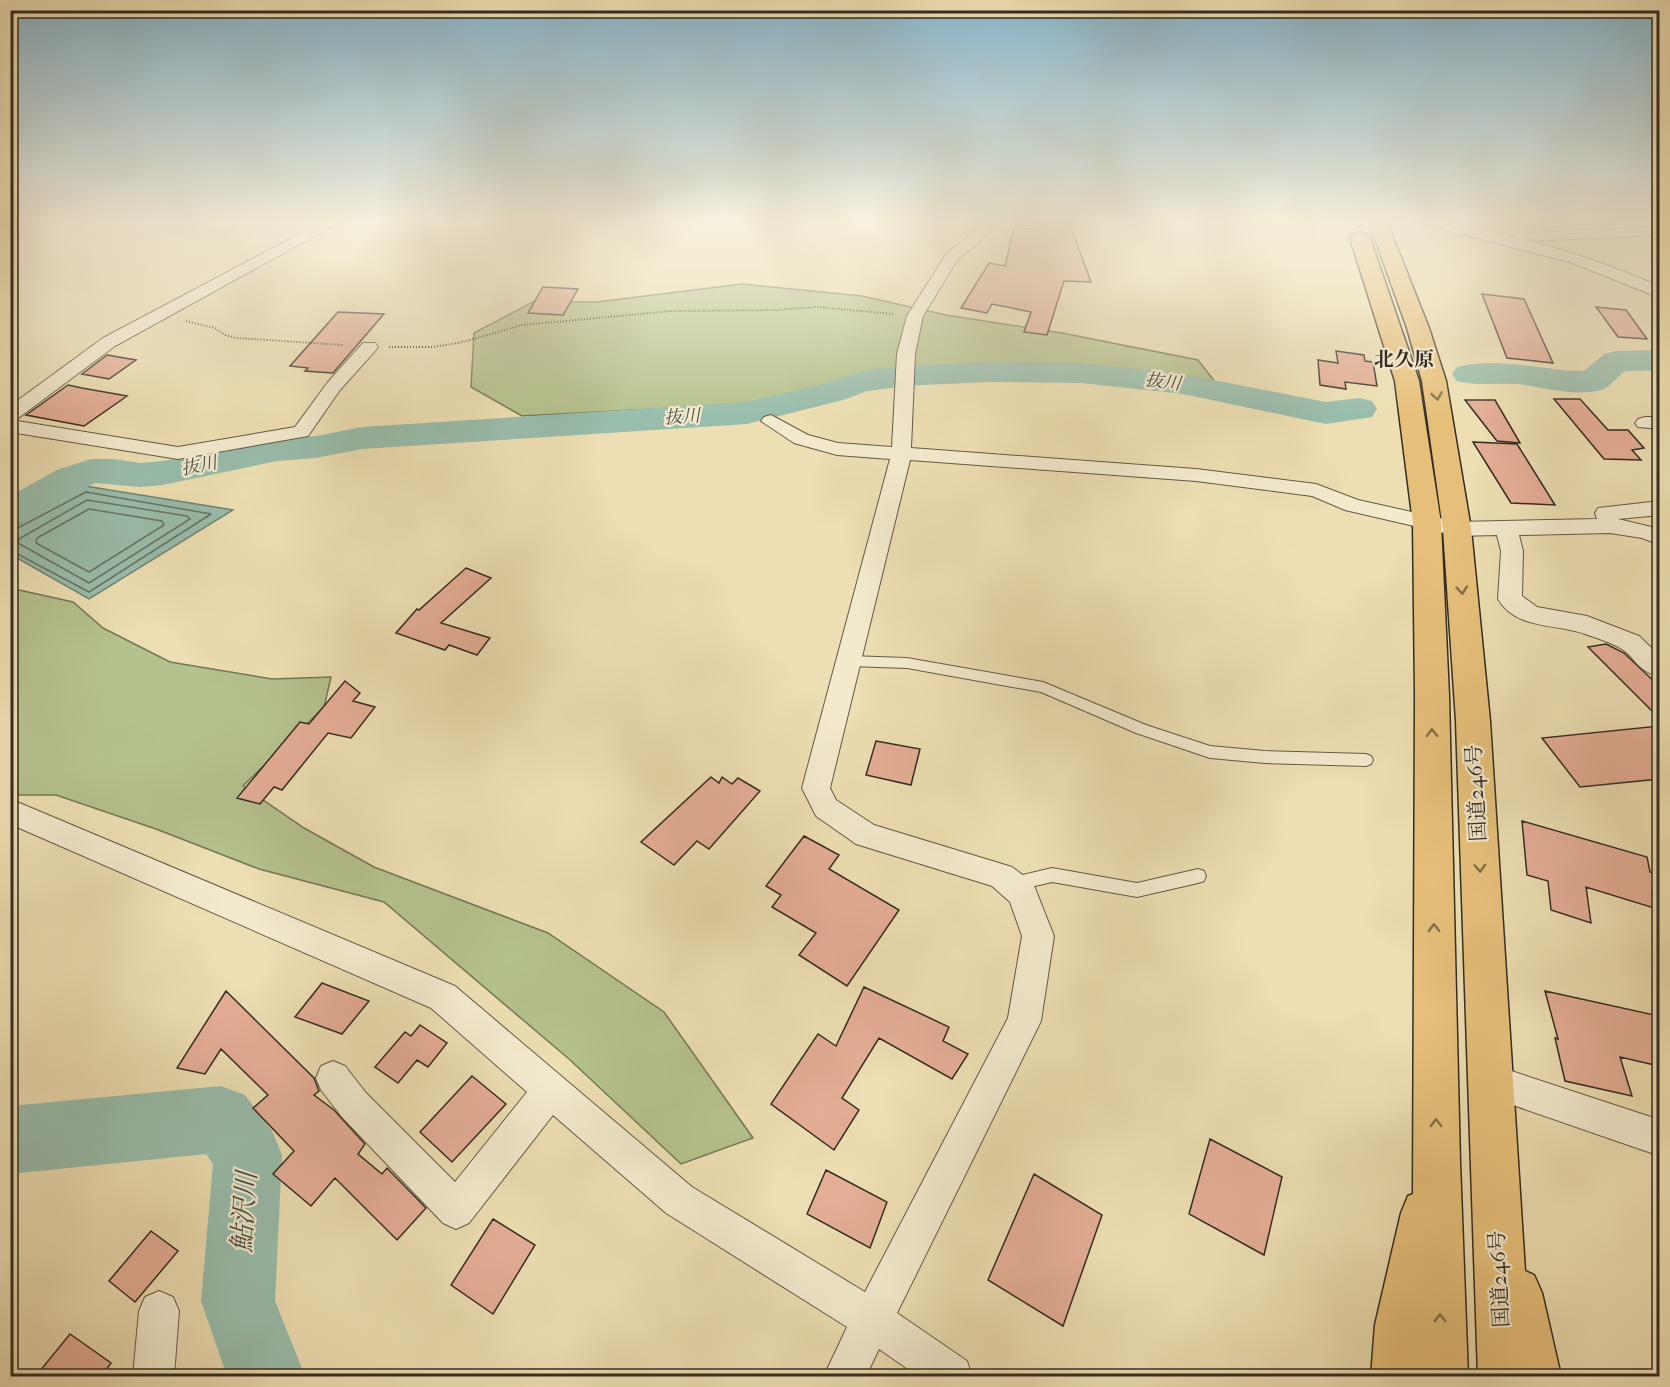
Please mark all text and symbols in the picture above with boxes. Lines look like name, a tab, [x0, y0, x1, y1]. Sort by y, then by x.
district label: 北久原	[1374, 348, 1434, 371]
water label: 抜川	[1144, 369, 1184, 395]
one-way arrow	[1430, 392, 1442, 401]
water label: 抜川	[663, 405, 703, 429]
water label: 抜川	[179, 452, 221, 480]
one-way arrow	[1455, 585, 1468, 594]
one-way arrow	[1426, 729, 1438, 738]
street label: 国道246号	[1461, 744, 1491, 842]
one-way arrow	[1473, 863, 1486, 872]
one-way arrow	[1428, 924, 1440, 933]
one-way arrow	[1430, 1119, 1442, 1128]
water label: 鮎沢川	[225, 1167, 263, 1254]
street label: 国道246号	[1484, 1230, 1514, 1328]
one-way arrow	[1434, 1314, 1446, 1323]

